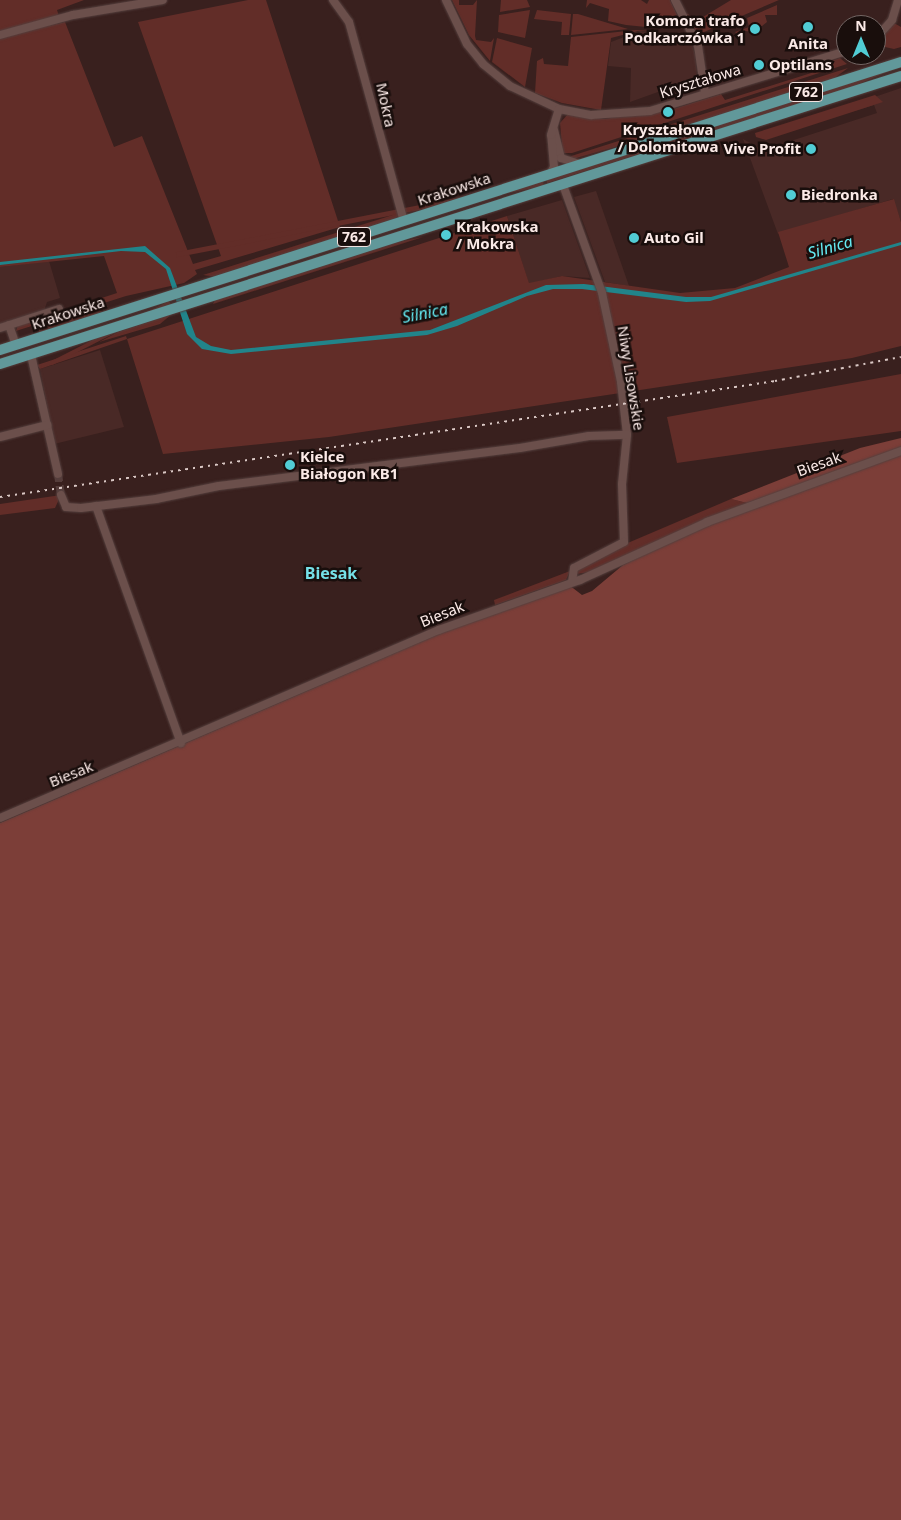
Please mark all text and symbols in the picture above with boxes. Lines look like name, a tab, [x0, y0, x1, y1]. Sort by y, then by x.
place label: Komora trafo Podkarczówka 1	[624, 11, 745, 46]
north arrow	[836, 15, 886, 65]
text: N	[855, 16, 867, 35]
marker: Anita	[802, 21, 814, 33]
marker: Komora trafo Podkarczówka 1	[749, 23, 761, 35]
place label: Anita	[788, 35, 828, 53]
place label: Optilans	[769, 56, 832, 74]
marker: Optilans	[753, 59, 765, 71]
street label: Kryształowa	[657, 60, 743, 102]
road number: 762	[788, 80, 824, 104]
street label: Mokra	[373, 81, 399, 129]
marker: Kryształowa / Dolomitowa	[662, 106, 674, 118]
place label: Kryształowa / Dolomitowa	[618, 120, 718, 155]
place label: Vive Profit	[723, 140, 801, 158]
marker: Vive Profit	[805, 143, 817, 155]
street label: Krakowska	[415, 169, 493, 209]
place label: Biedronka	[801, 186, 878, 204]
marker: Biedronka	[785, 189, 797, 201]
place label: Krakowska / Mokra	[456, 217, 538, 252]
road number: 762	[336, 226, 372, 248]
marker: Krakowska / Mokra	[440, 229, 452, 241]
place label: Auto Gil	[644, 229, 704, 247]
water label: Silnica	[805, 231, 855, 263]
marker: Auto Gil	[628, 232, 640, 244]
street label: Krakowska	[29, 293, 107, 333]
water label: Silnica	[401, 299, 449, 327]
street label: Niwy Lisowskie	[614, 324, 648, 432]
place label: Kielce Białogon KB1	[300, 447, 398, 482]
street label: Biesak	[794, 448, 844, 480]
marker: Kielce Białogon KB1	[284, 459, 296, 471]
district label: Biesak	[305, 563, 357, 583]
street label: Biesak	[417, 597, 467, 631]
street label: Biesak	[46, 757, 96, 791]

